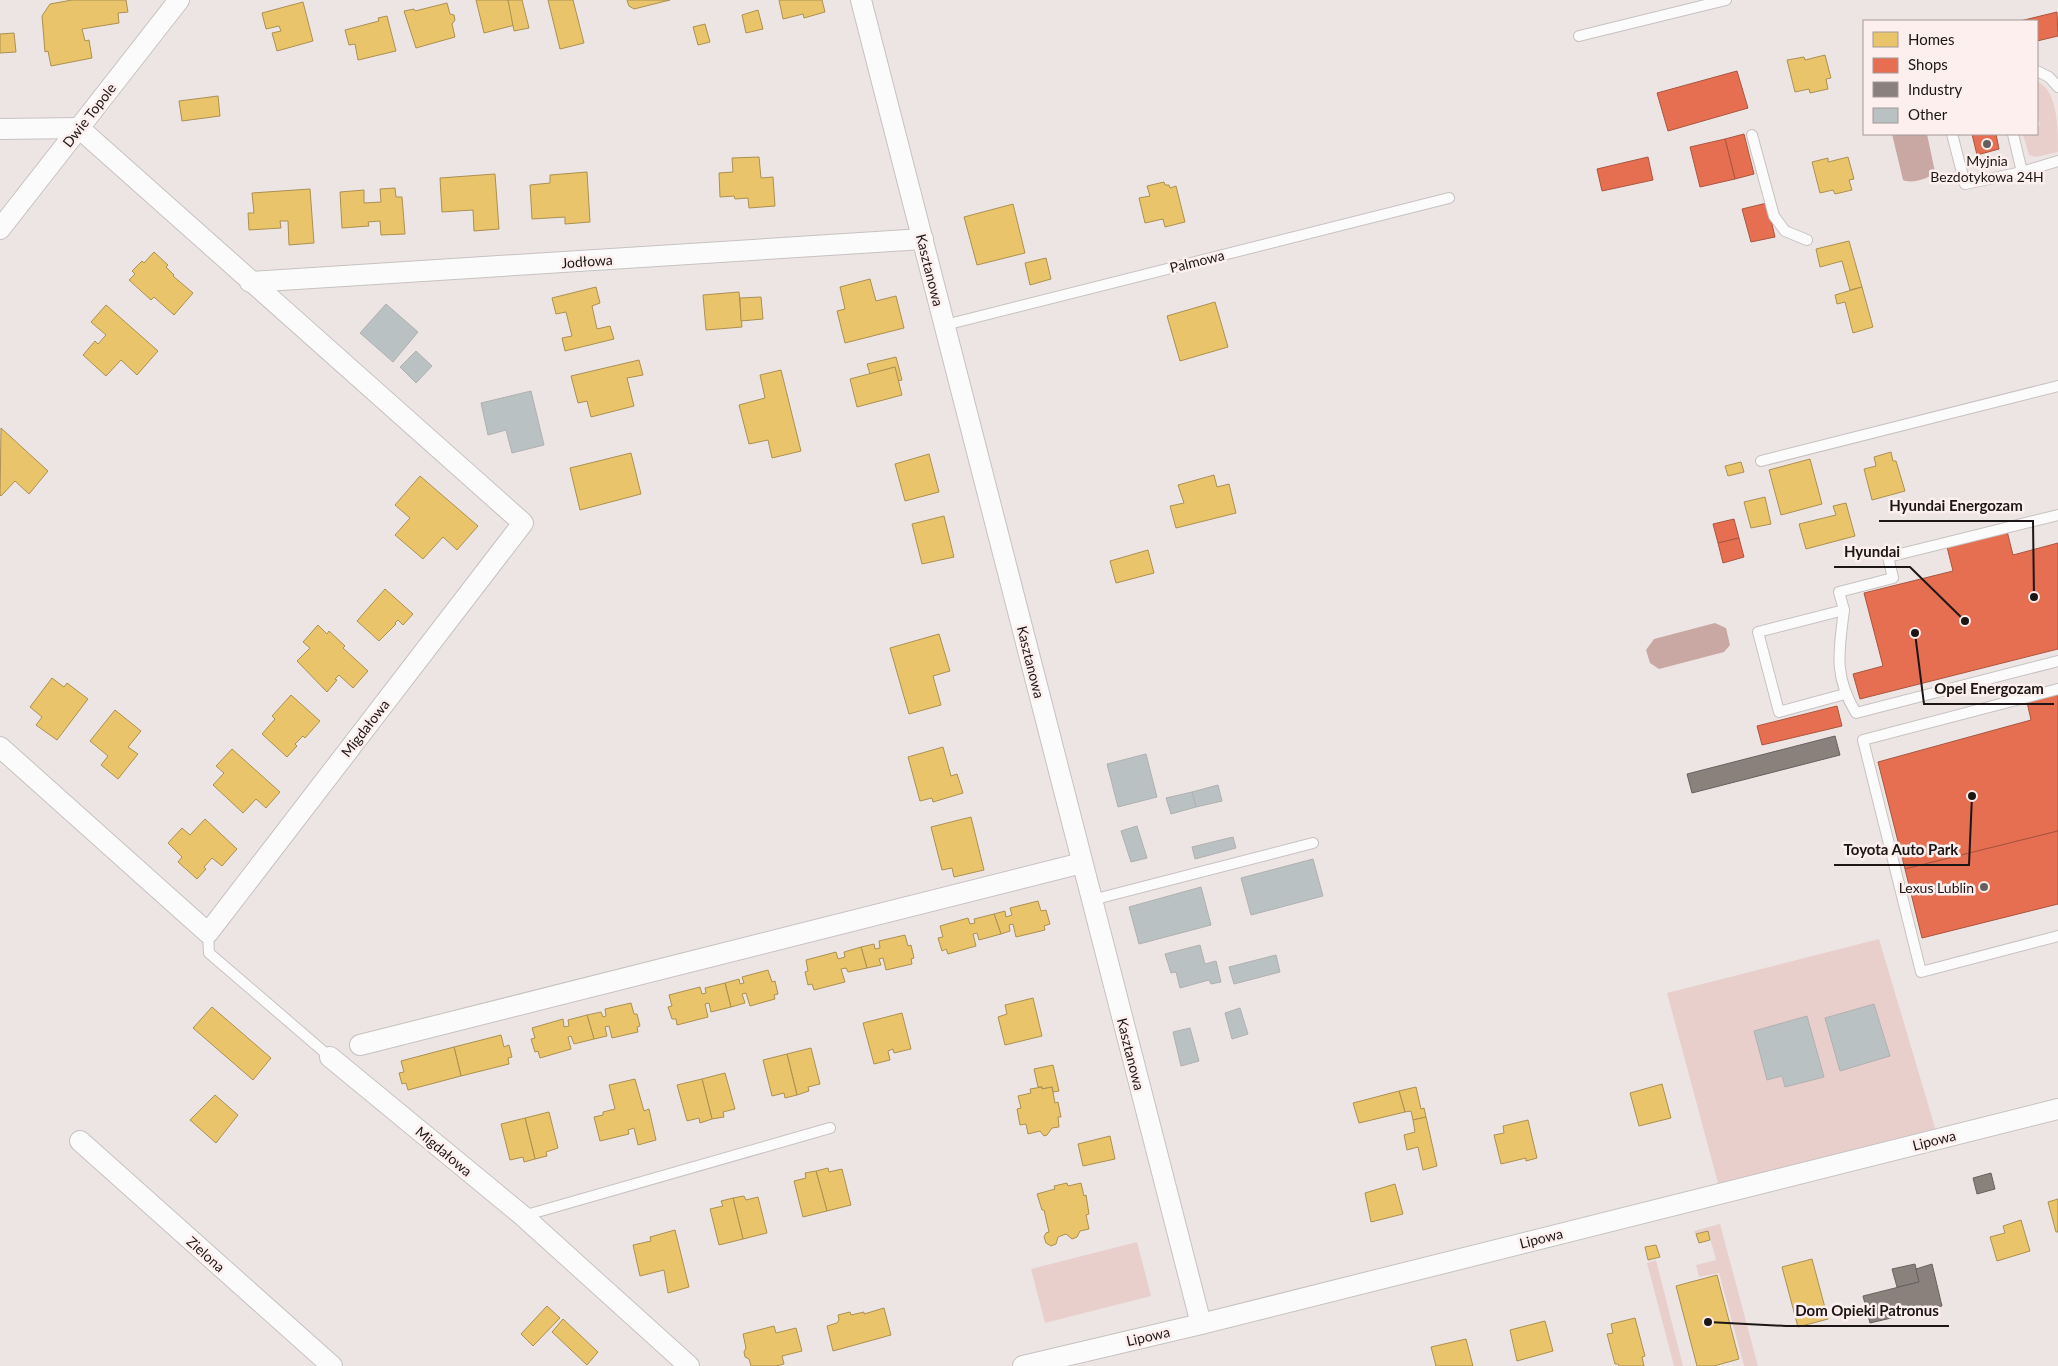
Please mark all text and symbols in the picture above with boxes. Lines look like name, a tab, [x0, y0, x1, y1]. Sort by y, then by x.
legend	[1863, 20, 2038, 135]
text: Homes	[1908, 30, 1954, 48]
text: Shops	[1908, 55, 1948, 73]
street label: Dwie Topole	[59, 80, 119, 150]
text: Industry	[1908, 80, 1963, 98]
text: Other	[1908, 105, 1948, 123]
marker: Myjnia Bezdotykowa 24H	[1981, 138, 1993, 150]
place label: Myjnia Bezdotykowa 24H	[1930, 152, 2044, 185]
street label: Kasztanowa	[913, 232, 947, 308]
street label: Palmowa	[1168, 246, 1226, 276]
street label: Jodłowa	[561, 251, 613, 271]
callout: Hyundai Energozam	[1879, 491, 2033, 521]
text: Hyundai Energozam	[1889, 496, 2023, 514]
callout: Hyundai	[1834, 537, 1910, 567]
text: Hyundai	[1844, 542, 1900, 560]
street label: Kasztanowa	[1014, 624, 1048, 700]
callout: Opel Energozam	[1924, 674, 2054, 704]
text: Opel Energozam	[1934, 679, 2044, 697]
street label: Migdałowa	[337, 696, 393, 760]
callout: Toyota Auto Park	[1834, 835, 1969, 865]
text: Toyota Auto Park	[1844, 840, 1959, 858]
place label: Lexus Lublin	[1899, 879, 1974, 896]
marker: Lexus Lublin	[1978, 881, 1990, 893]
street label: Kasztanowa	[1114, 1016, 1148, 1092]
street label: Migdałowa	[412, 1123, 476, 1179]
street label: Lipowa	[1911, 1126, 1957, 1154]
street label: Lipowa	[1518, 1224, 1564, 1252]
street label: Zielona	[184, 1233, 228, 1275]
callout: Dom Opieki Patronus	[1786, 1296, 1949, 1326]
text: Dom Opieki Patronus	[1795, 1301, 1939, 1319]
street label: Lipowa	[1125, 1323, 1171, 1349]

